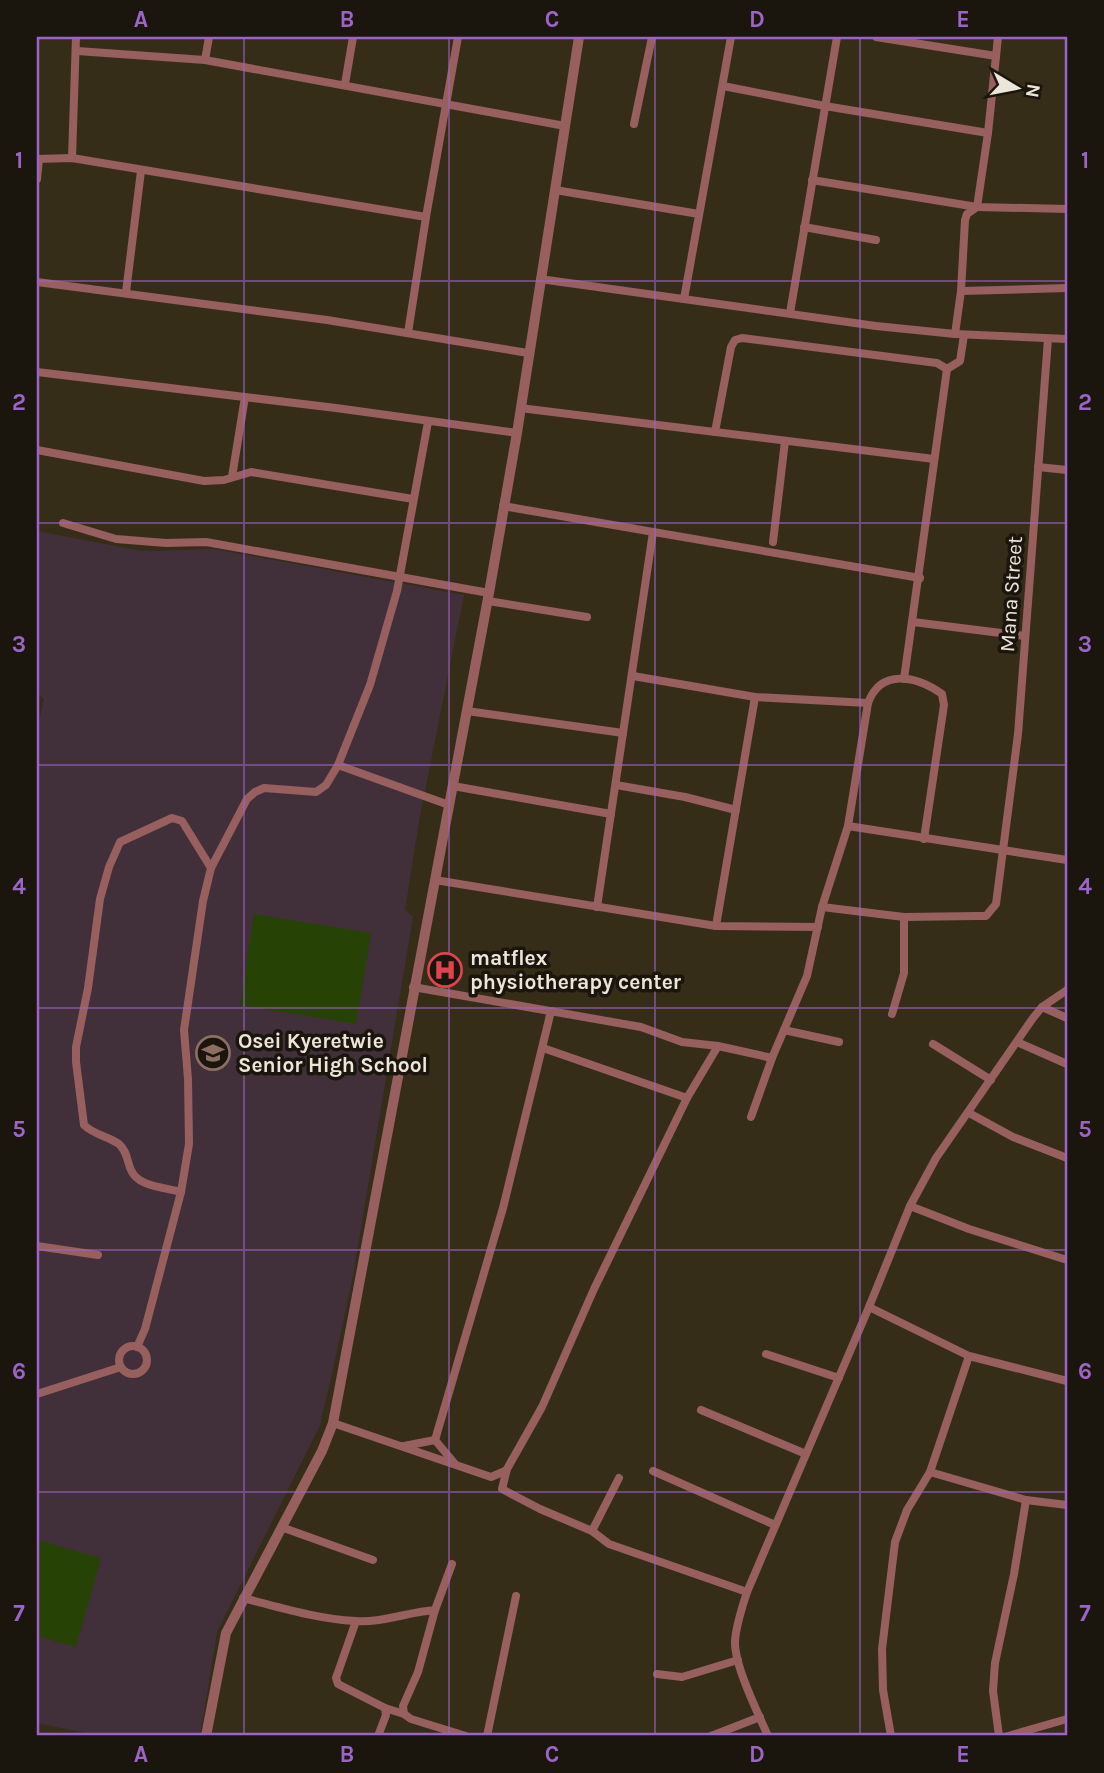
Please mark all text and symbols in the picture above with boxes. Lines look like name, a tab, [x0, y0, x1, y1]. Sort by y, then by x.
text: A	[134, 6, 148, 33]
text: B	[340, 6, 354, 33]
text: C	[545, 6, 559, 33]
text: D	[749, 6, 765, 33]
text: E	[956, 6, 970, 33]
north arrow	[982, 52, 1052, 122]
text: N	[1021, 82, 1045, 99]
text: 1	[15, 147, 23, 174]
text: 1	[1081, 147, 1089, 174]
text: 2	[12, 389, 26, 416]
text: 2	[1078, 389, 1092, 416]
street label: Mana Street	[995, 535, 1027, 653]
text: 3	[12, 631, 26, 658]
text: 3	[1078, 631, 1092, 658]
text: 4	[12, 873, 26, 900]
text: 4	[1078, 873, 1092, 900]
place label: matflex physiotherapy center	[470, 946, 682, 994]
hospital icon: matflex physiotherapy center	[426, 951, 464, 989]
place label: Osei Kyeretwie Senior High School	[238, 1029, 428, 1077]
school or university icon: Osei Kyeretwie Senior High School	[194, 1034, 232, 1072]
text: 5	[12, 1116, 26, 1143]
text: 5	[1078, 1116, 1092, 1143]
text: 6	[12, 1358, 26, 1385]
text: 6	[1078, 1358, 1092, 1385]
text: 7	[13, 1600, 25, 1627]
text: 7	[1079, 1600, 1091, 1627]
text: A	[134, 1741, 148, 1768]
text: B	[340, 1741, 354, 1768]
text: C	[545, 1741, 559, 1768]
text: D	[749, 1741, 765, 1768]
text: E	[956, 1741, 970, 1768]

